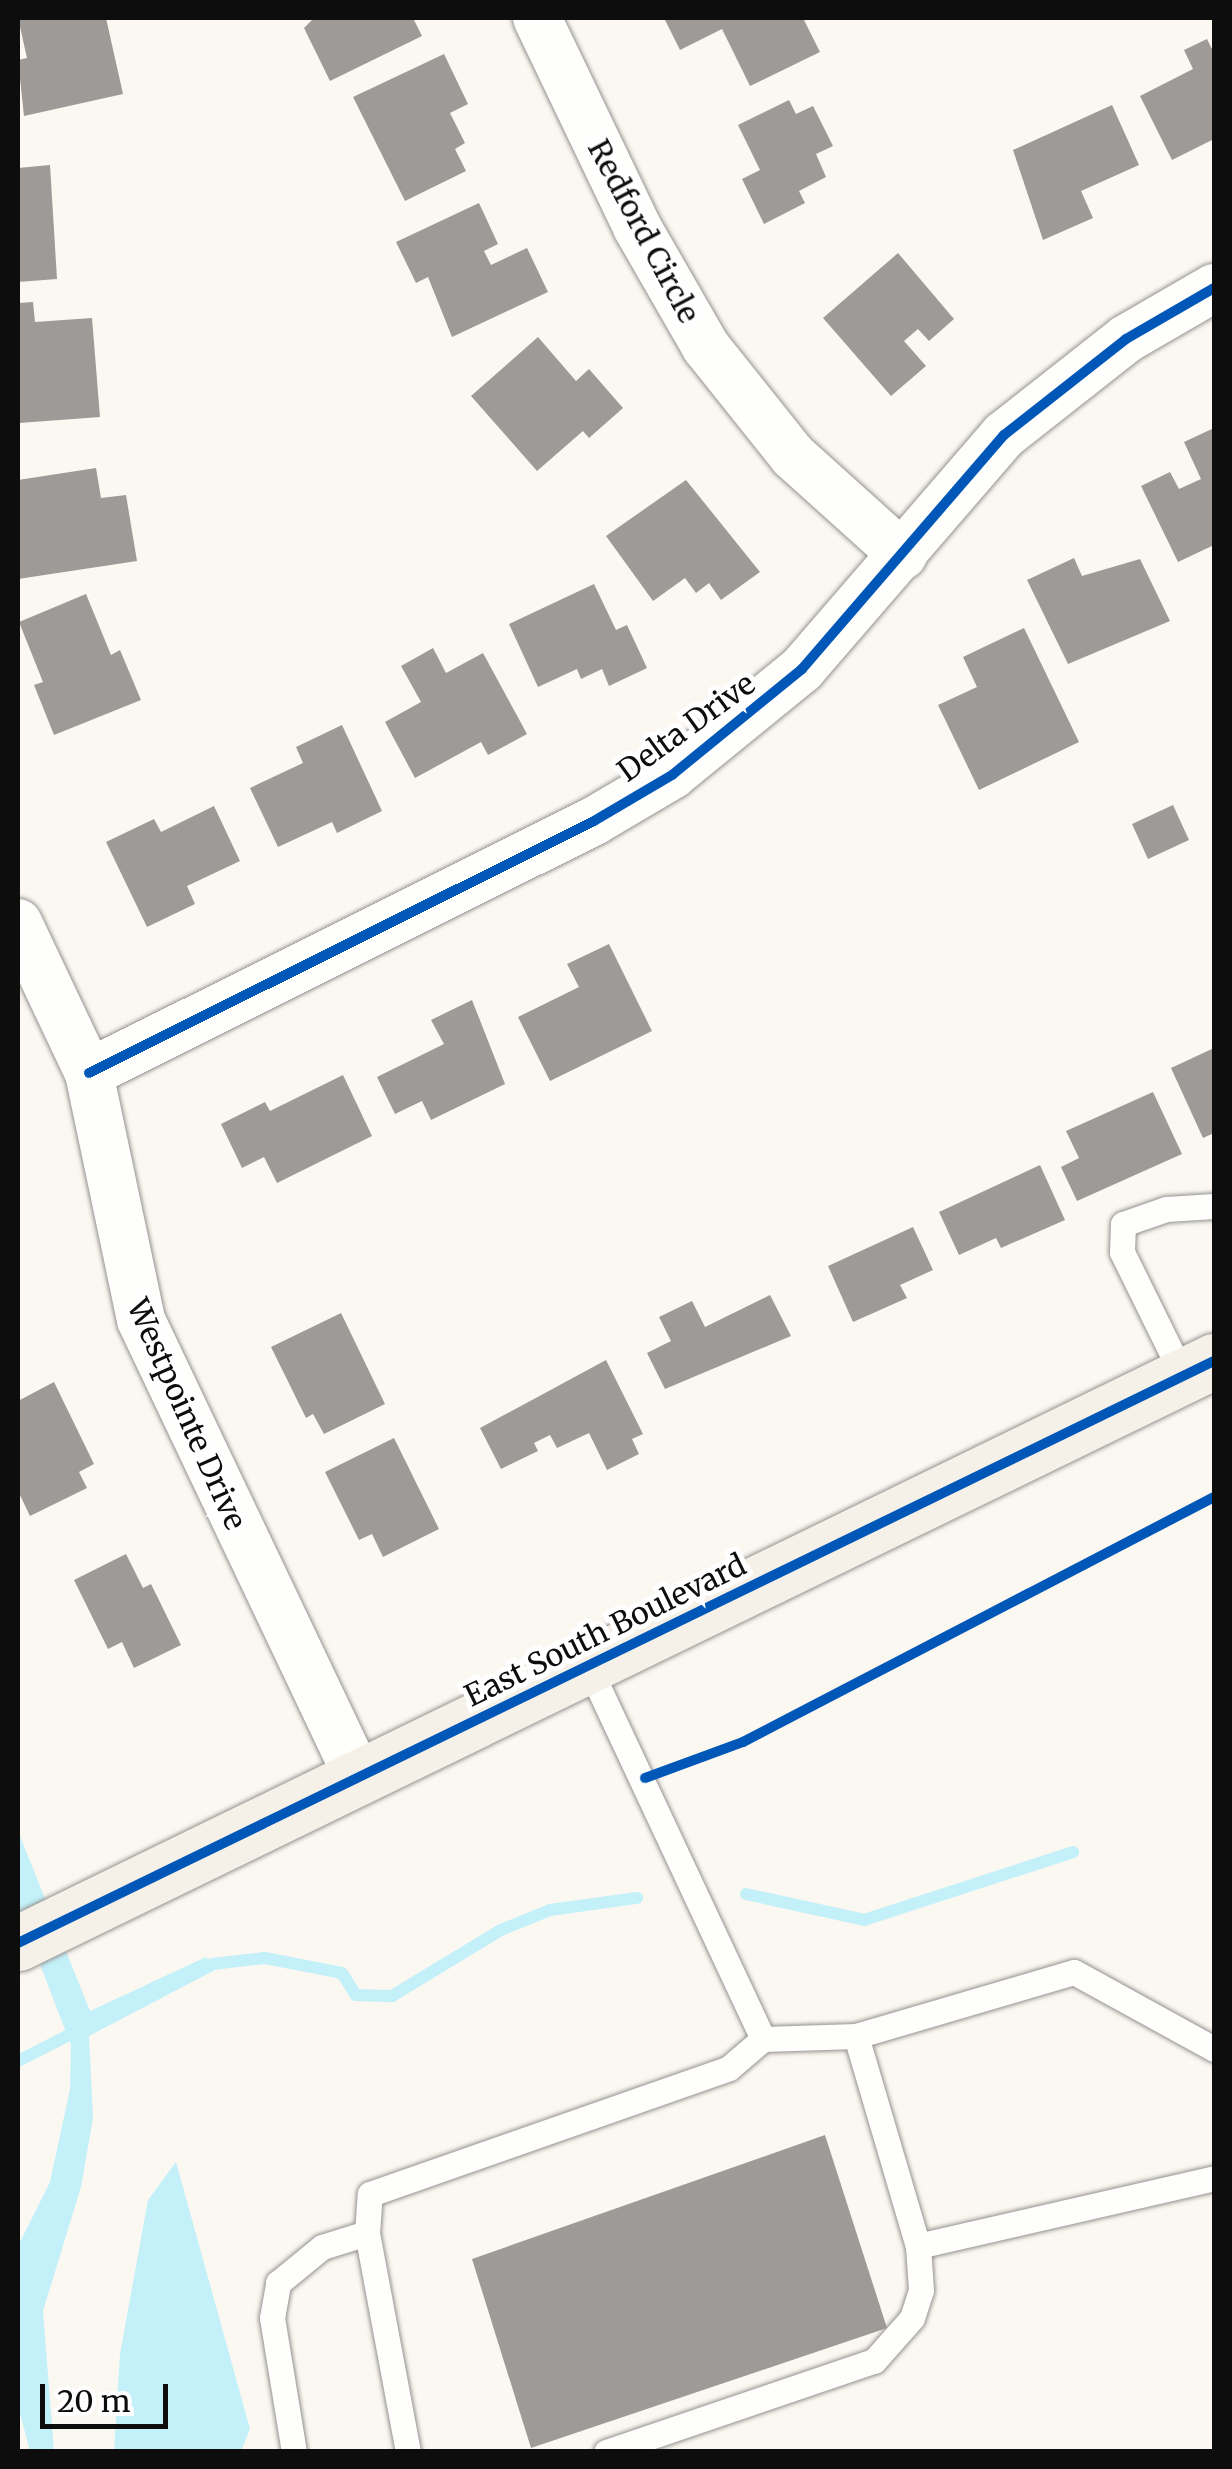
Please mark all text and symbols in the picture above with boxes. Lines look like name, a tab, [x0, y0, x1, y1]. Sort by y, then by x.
street label: Redford Circle	[581, 133, 707, 329]
street label: Delta Drive	[610, 665, 762, 789]
street label: Westpointe Drive	[120, 1293, 254, 1535]
street label: East South Boulevard	[459, 1546, 751, 1714]
scale bar	[45, 2364, 172, 2426]
text: 20 m	[57, 2382, 130, 2420]

